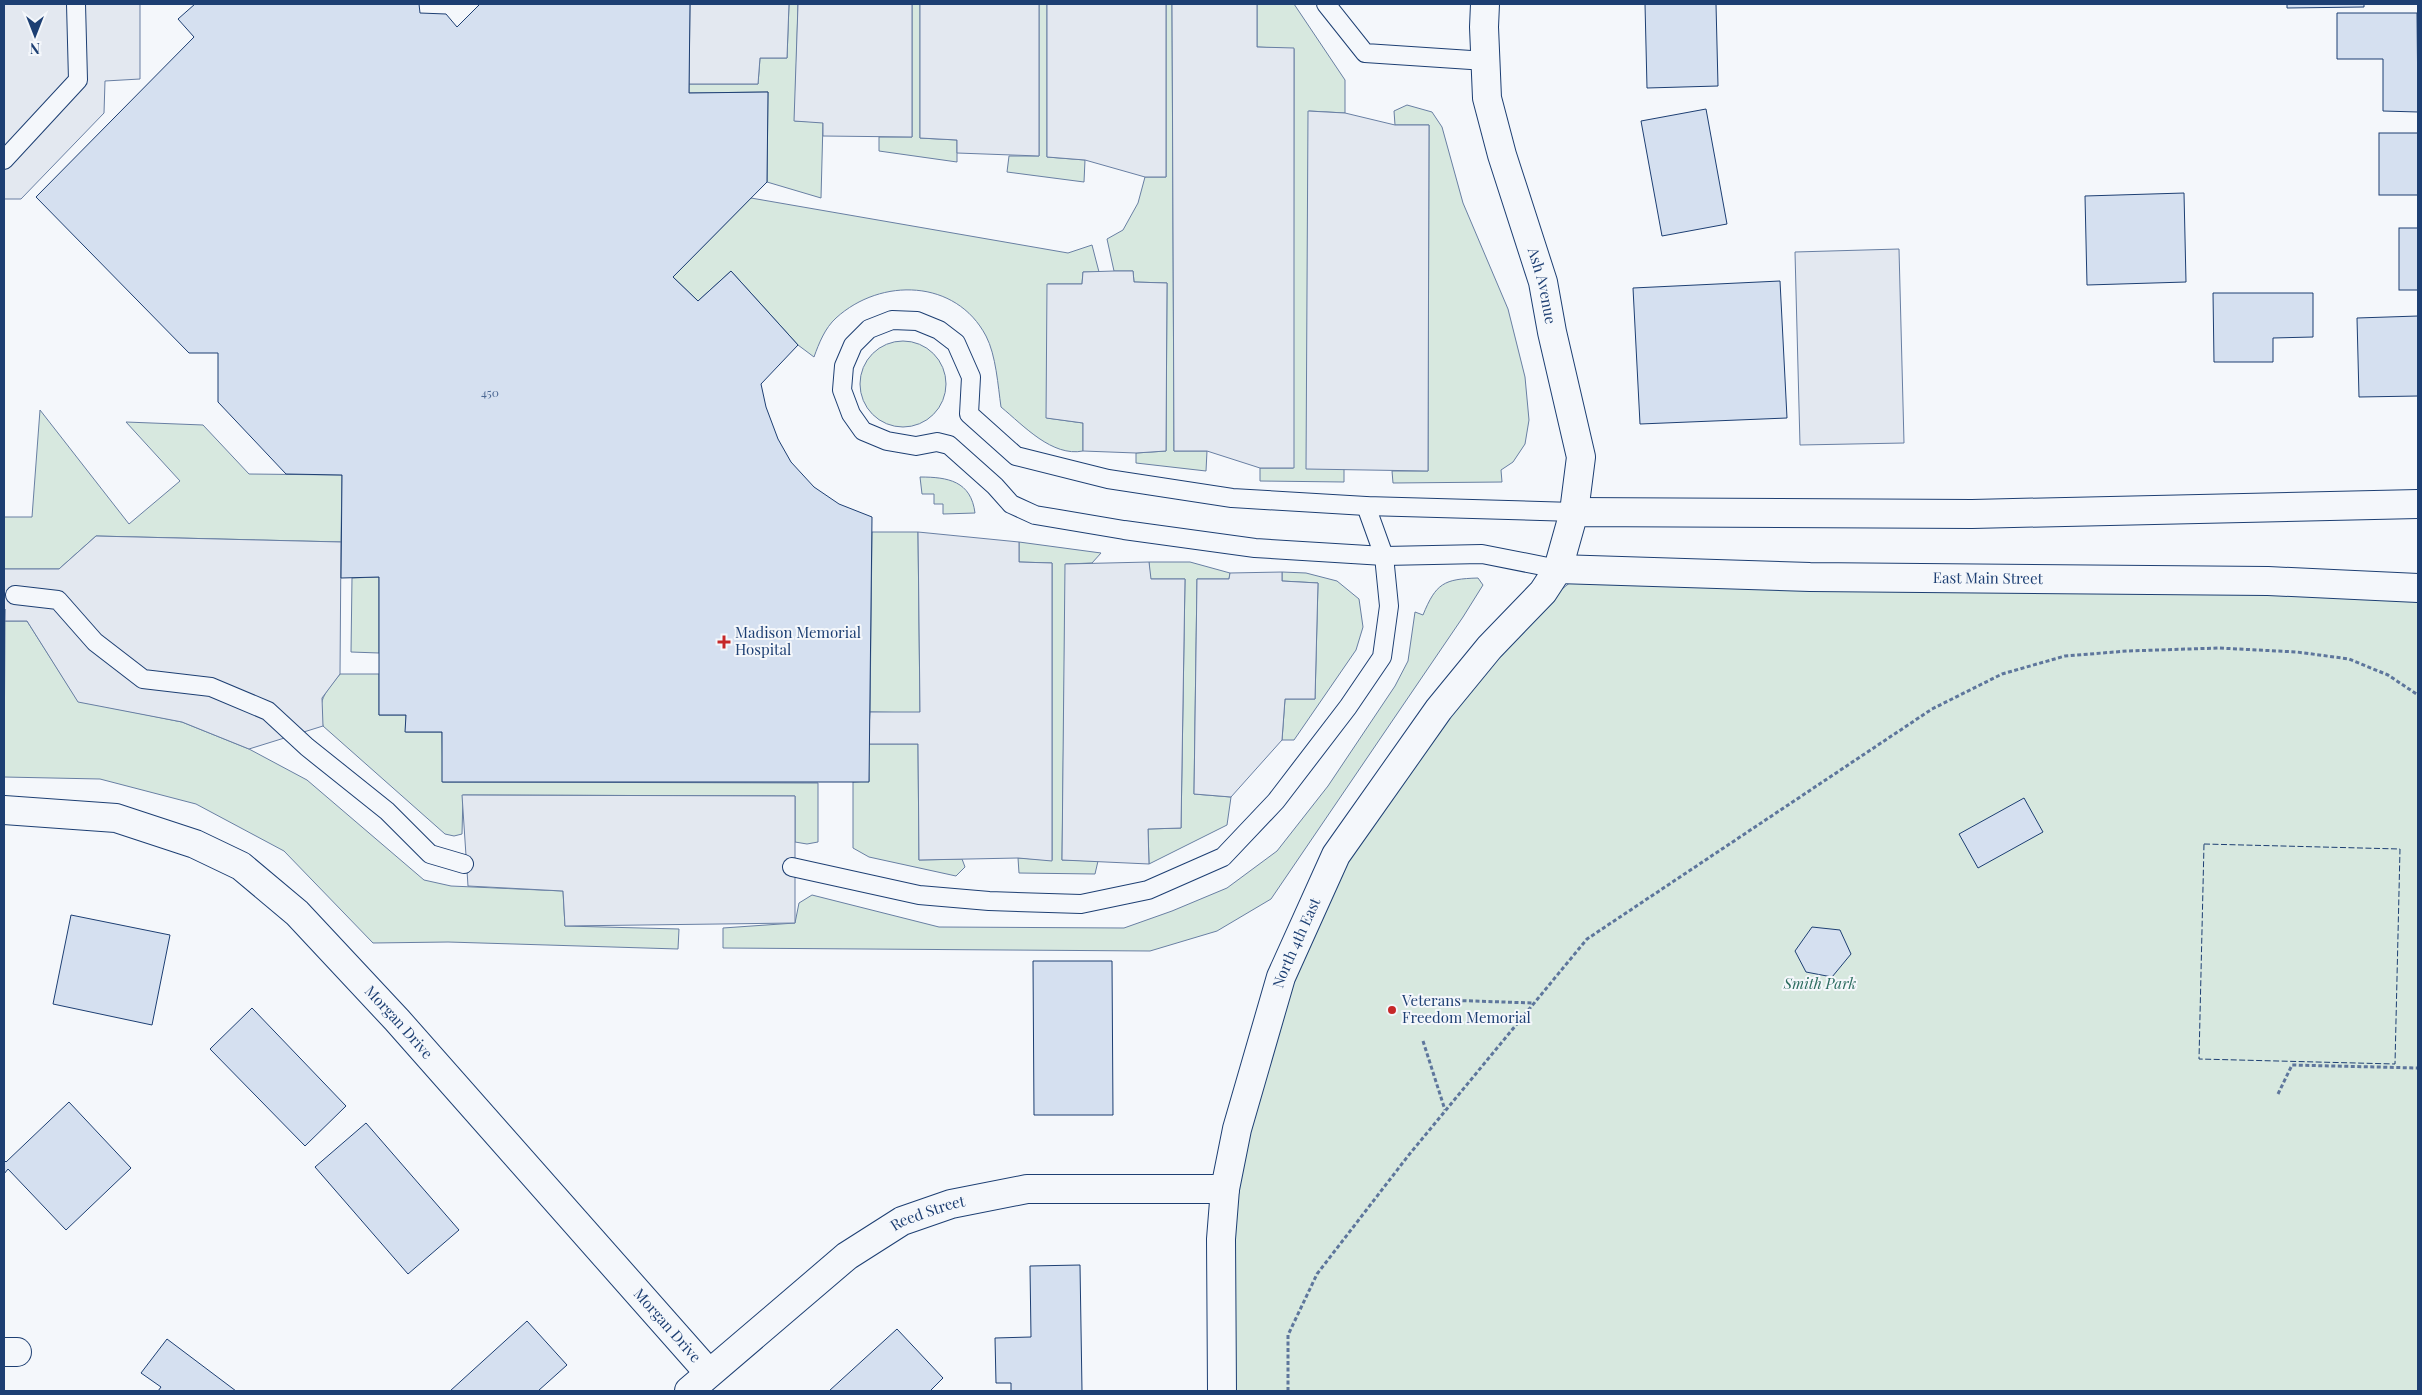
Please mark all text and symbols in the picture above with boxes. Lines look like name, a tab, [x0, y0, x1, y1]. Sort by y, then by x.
north arrow	[10, 10, 60, 60]
text: N	[30, 39, 40, 58]
street label: Ash Avenue	[1523, 244, 1561, 325]
house number: 450	[481, 384, 499, 400]
street label: East Main Street	[1933, 567, 2044, 588]
place label: Madison Memorial Hospital	[735, 622, 861, 659]
marker: Madison Memorial Hospital	[717, 635, 731, 649]
street label: North 4th East	[1267, 894, 1325, 990]
park label: Smith Park	[1783, 973, 1857, 993]
street label: Morgan Drive	[361, 981, 438, 1063]
place label: Veterans Freedom Memorial	[1401, 990, 1531, 1027]
marker: Veterans Freedom Memorial	[1386, 1004, 1398, 1016]
street label: Reed Street	[886, 1190, 967, 1235]
street label: Morgan Drive	[630, 1284, 706, 1366]

